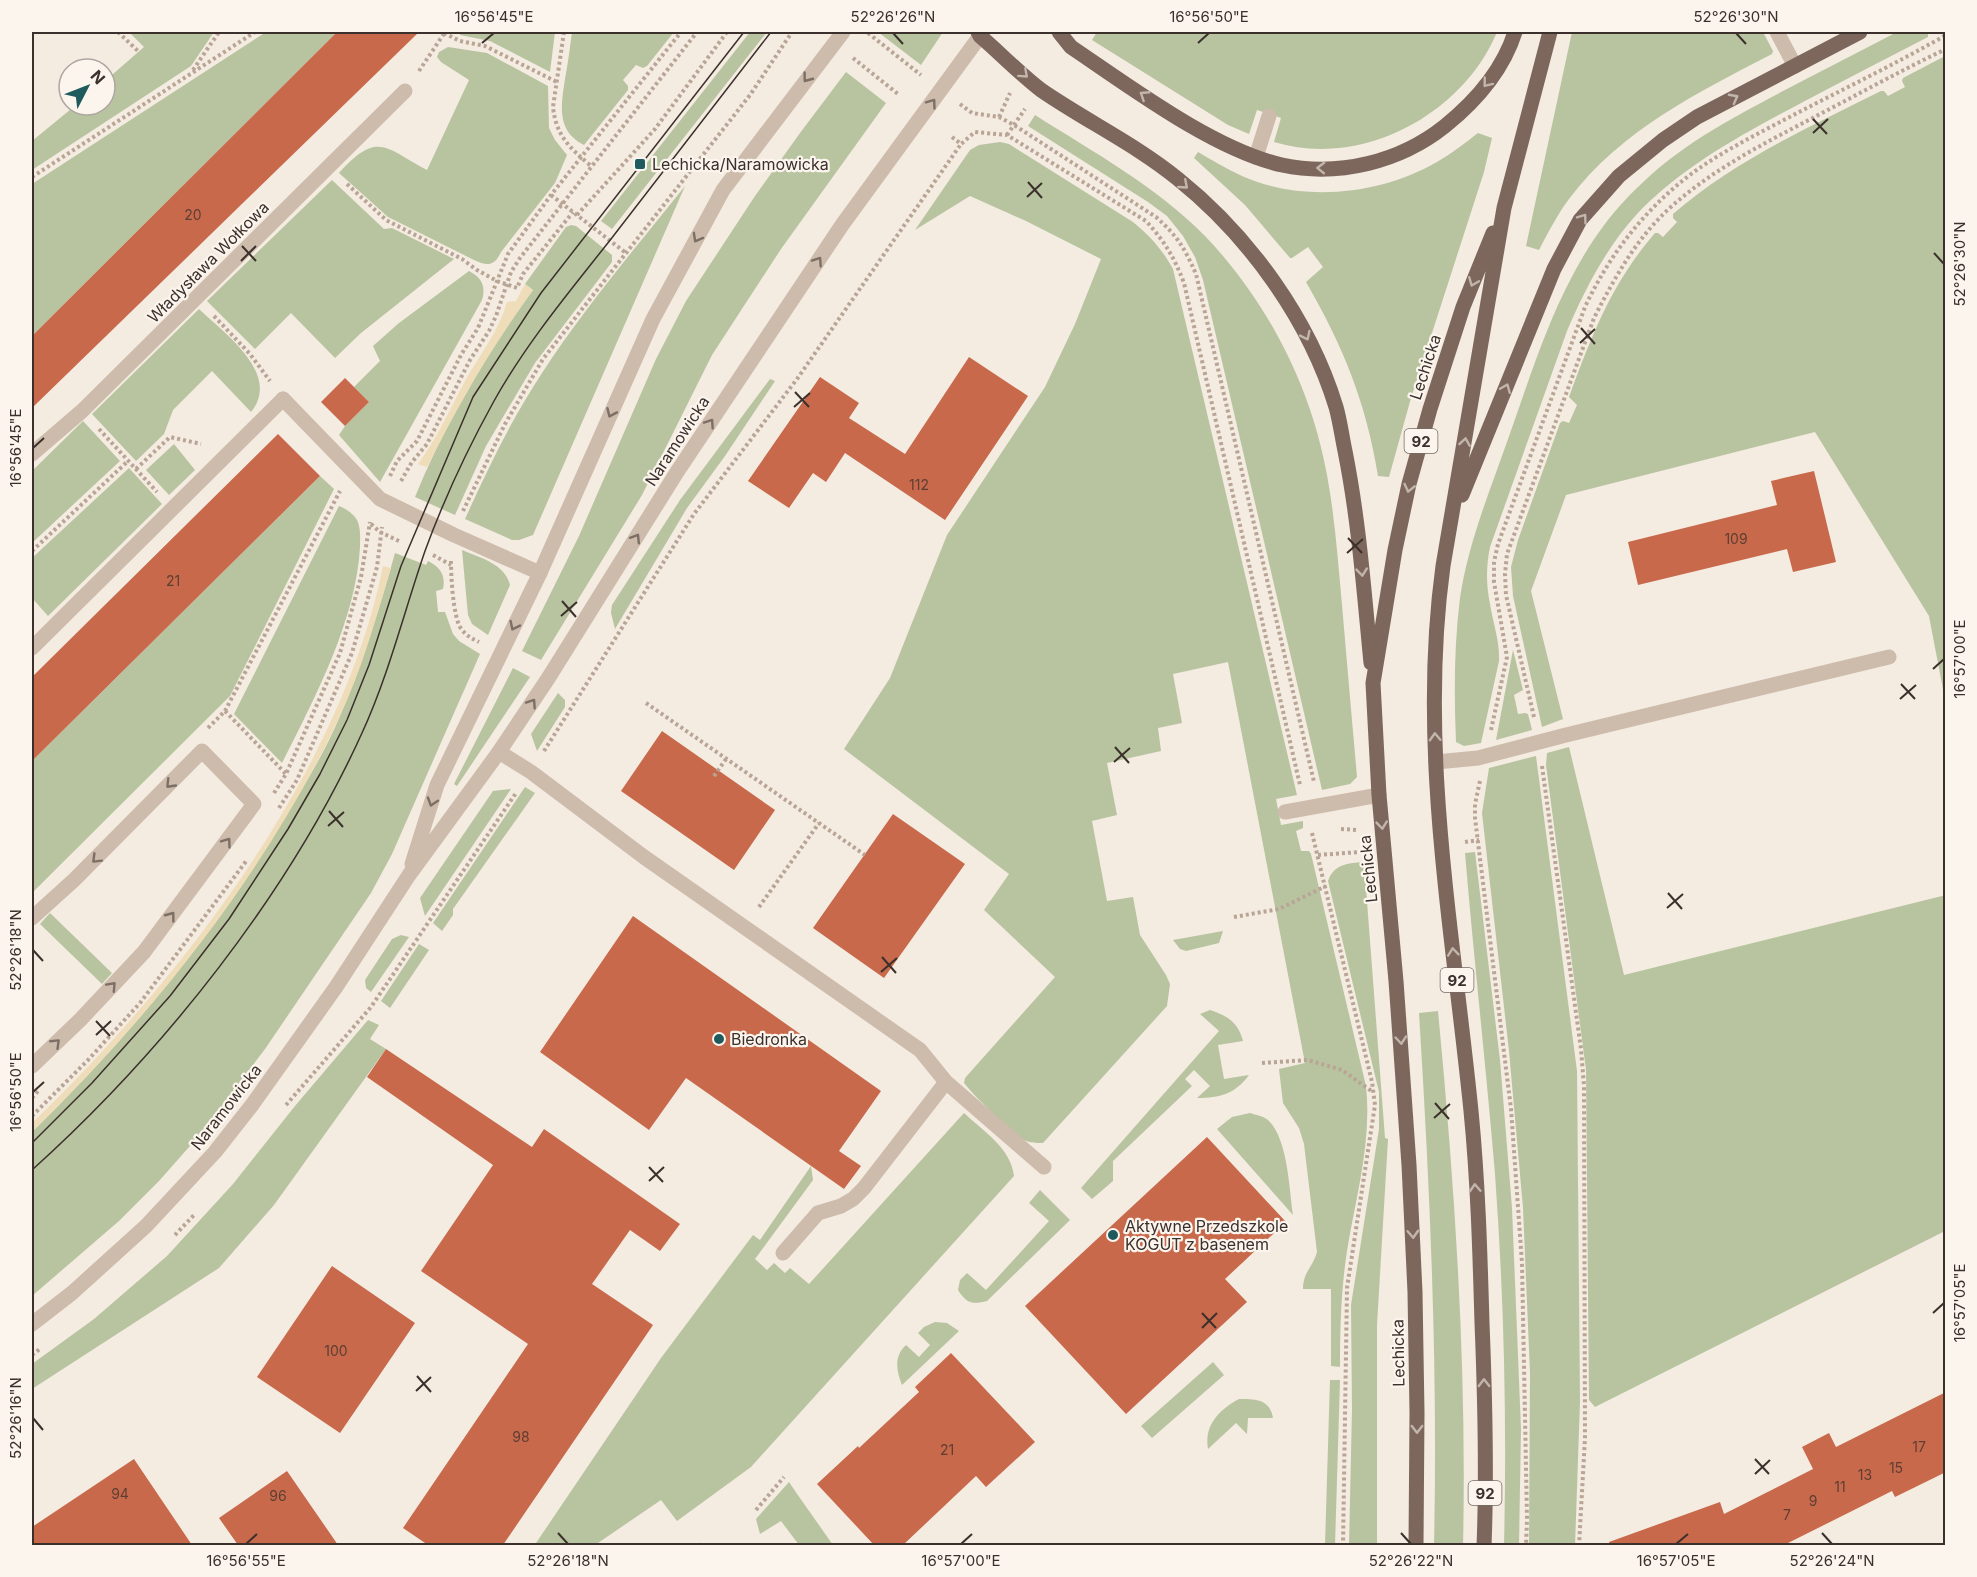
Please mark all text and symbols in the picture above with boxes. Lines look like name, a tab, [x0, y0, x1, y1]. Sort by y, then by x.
text: 16°56'45"E	[454, 7, 534, 26]
text: 52°26'26"N	[851, 7, 935, 26]
text: 16°56'50"E	[1169, 7, 1249, 26]
text: 52°26'30"N	[1693, 7, 1779, 26]
north arrow	[57, 57, 117, 117]
text: N	[87, 66, 110, 88]
one-way arrow	[1017, 67, 1028, 78]
one-way arrow	[804, 71, 815, 82]
one-way arrow	[1484, 76, 1495, 87]
one-way arrow	[1139, 91, 1150, 102]
one-way arrow	[1728, 94, 1738, 105]
one-way arrow	[925, 98, 936, 109]
place label: Lechicka/Naramowicka	[652, 154, 829, 174]
marker: Lechicka/Naramowicka	[633, 157, 647, 171]
one-way arrow	[1316, 162, 1325, 174]
one-way arrow	[1178, 178, 1188, 189]
street label: Władysława Wołkowa	[143, 197, 273, 327]
house number: 20	[184, 206, 202, 223]
one-way arrow	[1576, 214, 1587, 225]
text: 52°26'30"N	[1950, 221, 1969, 307]
one-way arrow	[693, 232, 704, 242]
one-way arrow	[810, 257, 822, 267]
one-way arrow	[1468, 276, 1480, 287]
one-way arrow	[1298, 329, 1310, 340]
street label: Lechicka	[1405, 332, 1445, 402]
one-way arrow	[1499, 383, 1511, 394]
street label: Naramowicka	[640, 392, 714, 490]
one-way arrow	[606, 407, 618, 418]
text: 16°56'45"E	[6, 408, 25, 488]
one-way arrow	[702, 419, 714, 429]
road number: 92	[1404, 429, 1438, 453]
one-way arrow	[1458, 437, 1470, 446]
house number: 112	[909, 476, 929, 493]
one-way arrow	[1403, 482, 1416, 492]
house number: 109	[1724, 530, 1748, 547]
one-way arrow	[628, 534, 640, 544]
one-way arrow	[1355, 568, 1368, 577]
house number: 21	[166, 572, 180, 589]
one-way arrow	[510, 619, 522, 630]
text: 16°57'00"E	[1950, 619, 1969, 699]
one-way arrow	[524, 699, 536, 709]
one-way arrow	[1429, 732, 1441, 741]
one-way arrow	[166, 777, 177, 788]
one-way arrow	[427, 796, 439, 807]
one-way arrow	[1375, 821, 1388, 830]
street label: Lechicka	[1355, 834, 1381, 904]
one-way arrow	[219, 837, 230, 848]
one-way arrow	[93, 851, 104, 862]
text: 52°26'18"N	[6, 909, 25, 991]
one-way arrow	[164, 911, 175, 922]
one-way arrow	[1448, 947, 1460, 956]
road number: 92	[1440, 968, 1474, 992]
one-way arrow	[105, 982, 116, 993]
place label: Biedronka	[731, 1029, 807, 1049]
marker: Biedronka	[712, 1032, 726, 1046]
one-way arrow	[1394, 1035, 1407, 1044]
one-way arrow	[49, 1039, 60, 1050]
text: 16°56'50"E	[6, 1052, 25, 1132]
street label: Naramowicka	[186, 1060, 266, 1154]
one-way arrow	[1469, 1183, 1482, 1192]
place label: Aktywne Przedszkole KOGUT z basenem	[1125, 1216, 1288, 1254]
marker: Aktywne Przedszkole KOGUT z basenem	[1106, 1228, 1120, 1242]
one-way arrow	[1406, 1230, 1419, 1239]
text: 16°57'05"E	[1950, 1264, 1969, 1342]
street label: Lechicka	[1387, 1319, 1409, 1387]
house number: 100	[324, 1342, 348, 1359]
text: 52°26'16"N	[6, 1377, 25, 1459]
one-way arrow	[1478, 1378, 1490, 1387]
one-way arrow	[1411, 1425, 1423, 1434]
house number: 98	[512, 1428, 530, 1445]
house number: 17	[1912, 1438, 1926, 1455]
house number: 21	[940, 1441, 954, 1458]
house number: 15	[1889, 1459, 1903, 1476]
house number: 13	[1858, 1466, 1872, 1483]
house number: 11	[1834, 1478, 1846, 1495]
road number: 92	[1468, 1481, 1502, 1505]
house number: 94	[111, 1485, 129, 1502]
house number: 96	[269, 1487, 287, 1504]
house number: 9	[1809, 1492, 1817, 1509]
house number: 7	[1783, 1506, 1791, 1523]
text: 16°56'55"E	[206, 1551, 286, 1570]
text: 52°26'18"N	[527, 1551, 609, 1570]
text: 16°57'00"E	[921, 1551, 1001, 1570]
text: 52°26'22"N	[1369, 1551, 1453, 1570]
text: 16°57'05"E	[1637, 1551, 1715, 1570]
text: 52°26'24"N	[1790, 1551, 1874, 1570]

